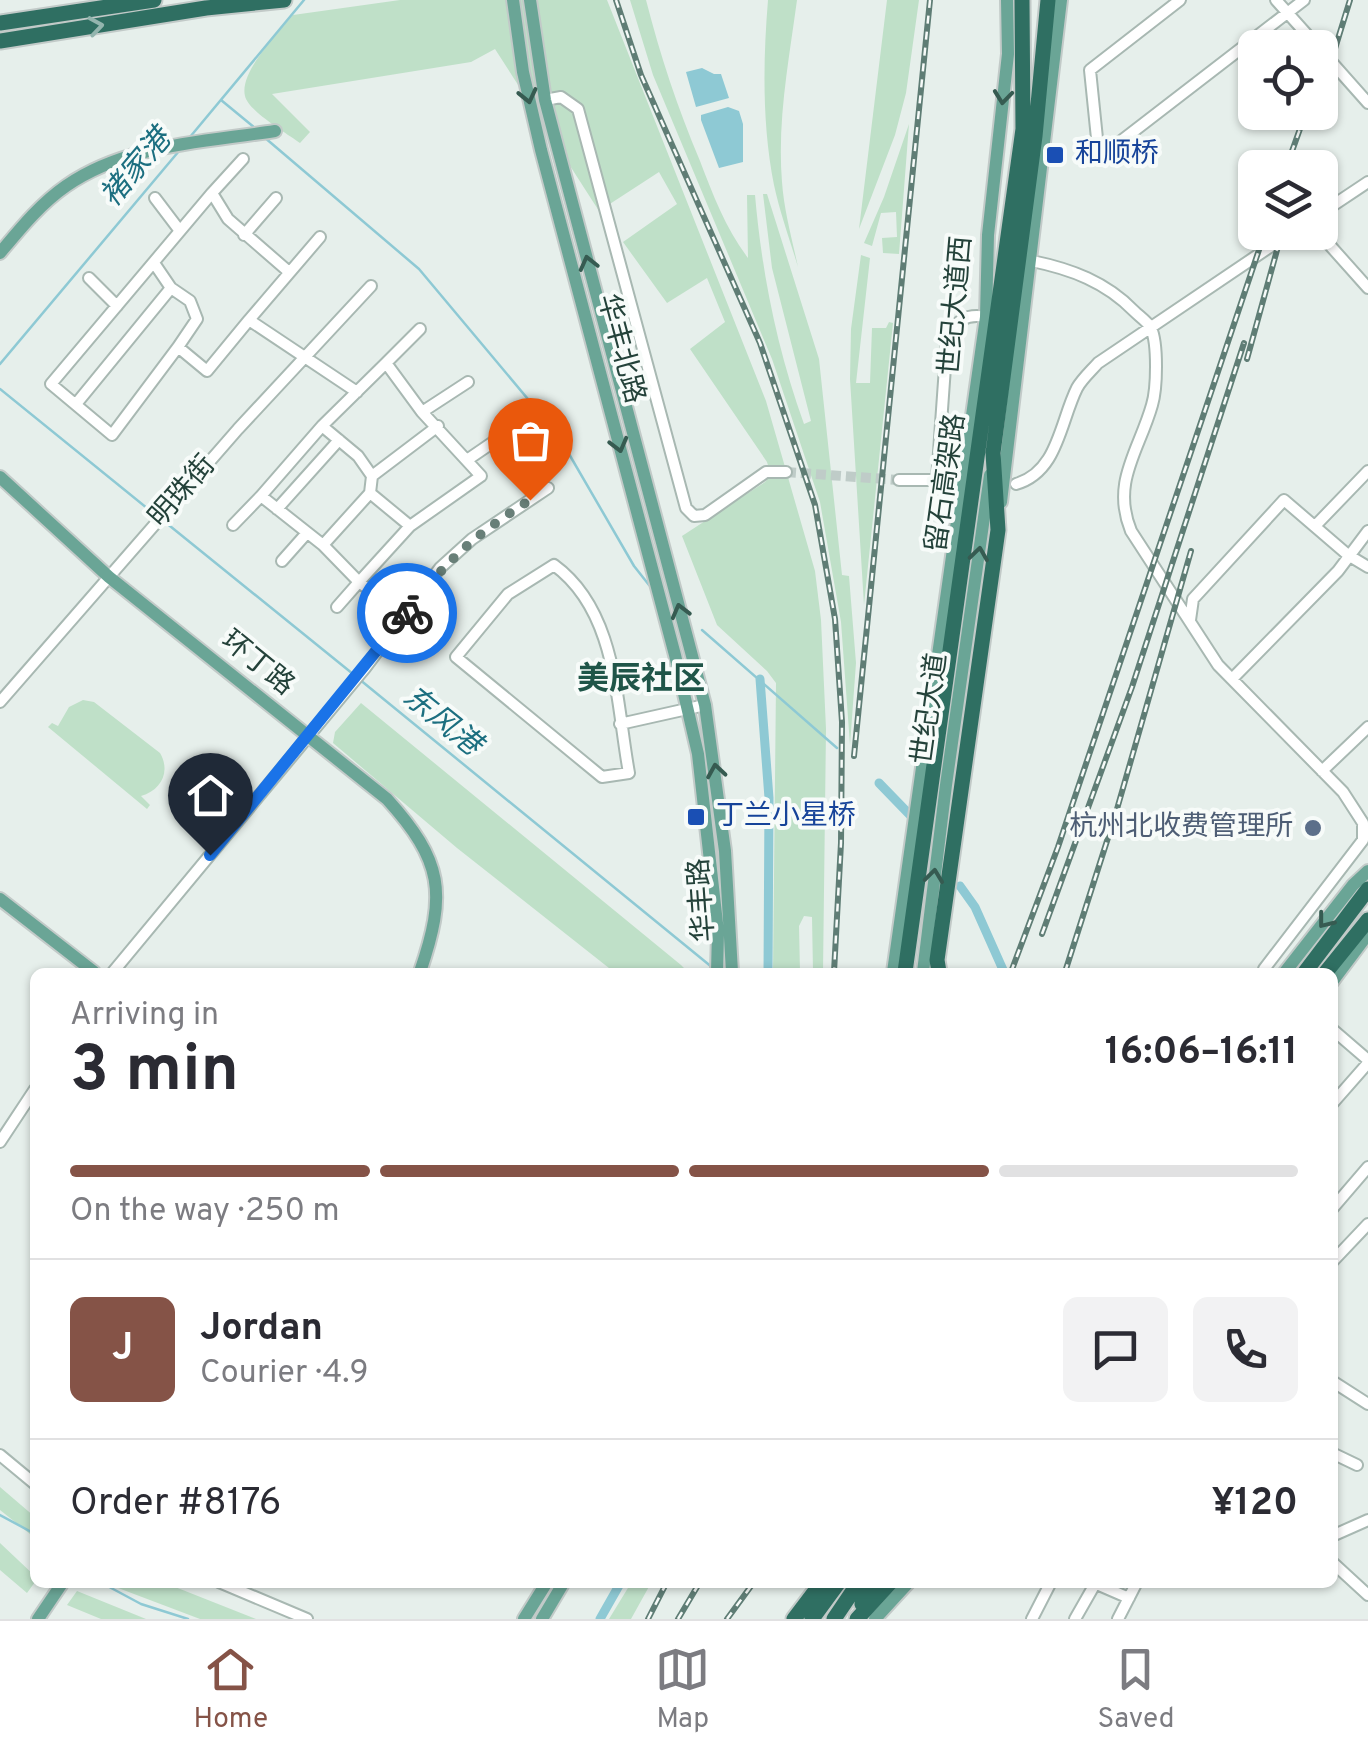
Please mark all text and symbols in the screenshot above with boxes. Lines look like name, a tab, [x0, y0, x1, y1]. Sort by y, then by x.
one-way arrow	[88, 16, 105, 37]
map controls	[1238, 30, 1338, 250]
button: locate	[1238, 30, 1338, 130]
one-way arrow	[517, 87, 538, 104]
one-way arrow	[993, 90, 1014, 106]
water label: 褚家港	[94, 120, 183, 215]
place label: 和顺桥	[1075, 137, 1159, 173]
marker: 和顺桥	[1044, 144, 1066, 166]
button: layers	[1238, 150, 1338, 250]
street label: 世纪大道西	[933, 235, 981, 377]
one-way arrow	[578, 255, 599, 272]
street label: 华丰北路	[588, 290, 652, 408]
pin	[488, 398, 573, 501]
street label: 留石高架路	[919, 411, 975, 555]
icon: bag	[503, 413, 558, 468]
one-way arrow	[608, 435, 629, 453]
street label: 明珠街	[142, 448, 224, 536]
one-way arrow	[967, 545, 988, 562]
courier	[357, 563, 457, 663]
icon: bike	[380, 586, 435, 641]
one-way arrow	[671, 603, 692, 620]
street label: 环丁路	[213, 624, 301, 704]
street label: 世纪大道	[905, 651, 957, 767]
district label: 美辰社区	[577, 661, 705, 701]
water label: 东风港	[394, 679, 491, 767]
pin	[168, 753, 253, 856]
one-way arrow	[706, 763, 727, 779]
icon: home	[183, 768, 238, 823]
place label: 丁兰小星桥	[716, 799, 856, 835]
marker: 丁兰小星桥	[685, 806, 707, 828]
place label: 杭州北收费管理所	[1069, 810, 1293, 846]
marker: 杭州北收费管理所	[1302, 817, 1324, 839]
street label: 华丰路	[682, 857, 724, 943]
one-way arrow	[923, 867, 944, 884]
one-way arrow	[1320, 909, 1337, 927]
text: Arriving in	[70, 996, 219, 1036]
text: 16:06–16:11	[1105, 1029, 1298, 1078]
text: 3 min	[70, 1032, 239, 1114]
text: On the way · 250 m	[70, 1192, 340, 1232]
button: chat	[1063, 1297, 1168, 1402]
button: phone	[1193, 1297, 1298, 1402]
text: Jordan	[200, 1305, 323, 1354]
text: J	[112, 1325, 133, 1374]
text: Courier · 4.9	[200, 1354, 369, 1394]
text: Order #8176	[70, 1480, 281, 1529]
text: ¥120	[1212, 1480, 1298, 1529]
tab: Home	[194, 1642, 268, 1738]
tab: Map	[655, 1642, 710, 1738]
tab: Saved	[1097, 1642, 1174, 1738]

